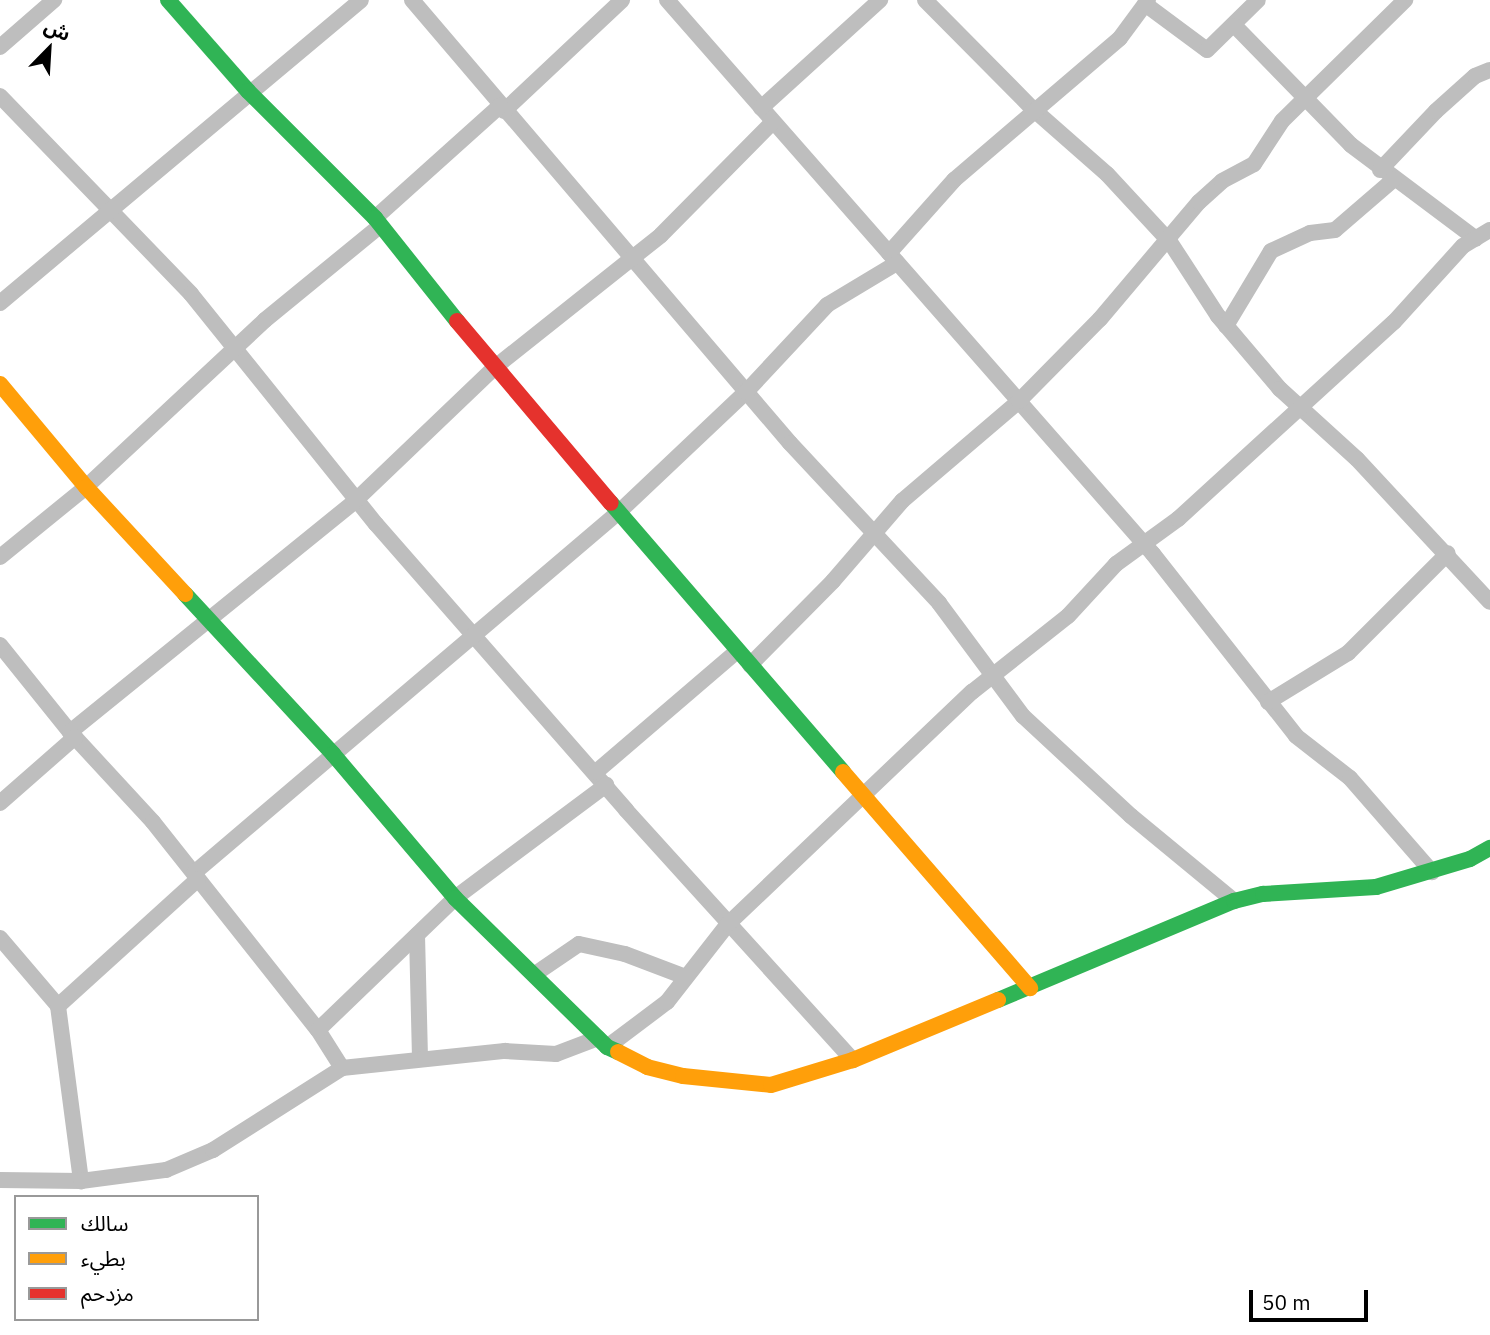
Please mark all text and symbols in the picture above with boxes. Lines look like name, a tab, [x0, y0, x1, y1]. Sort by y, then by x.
north arrow	[14, 14, 84, 84]
text: ش	[41, 14, 74, 46]
legend	[14, 1195, 259, 1321]
text: سالك	[81, 1209, 128, 1237]
text: بطيء	[81, 1244, 126, 1272]
scale bar	[1252, 1276, 1371, 1320]
text: مزدحم	[81, 1279, 134, 1307]
text: 50 m	[1262, 1288, 1311, 1316]

